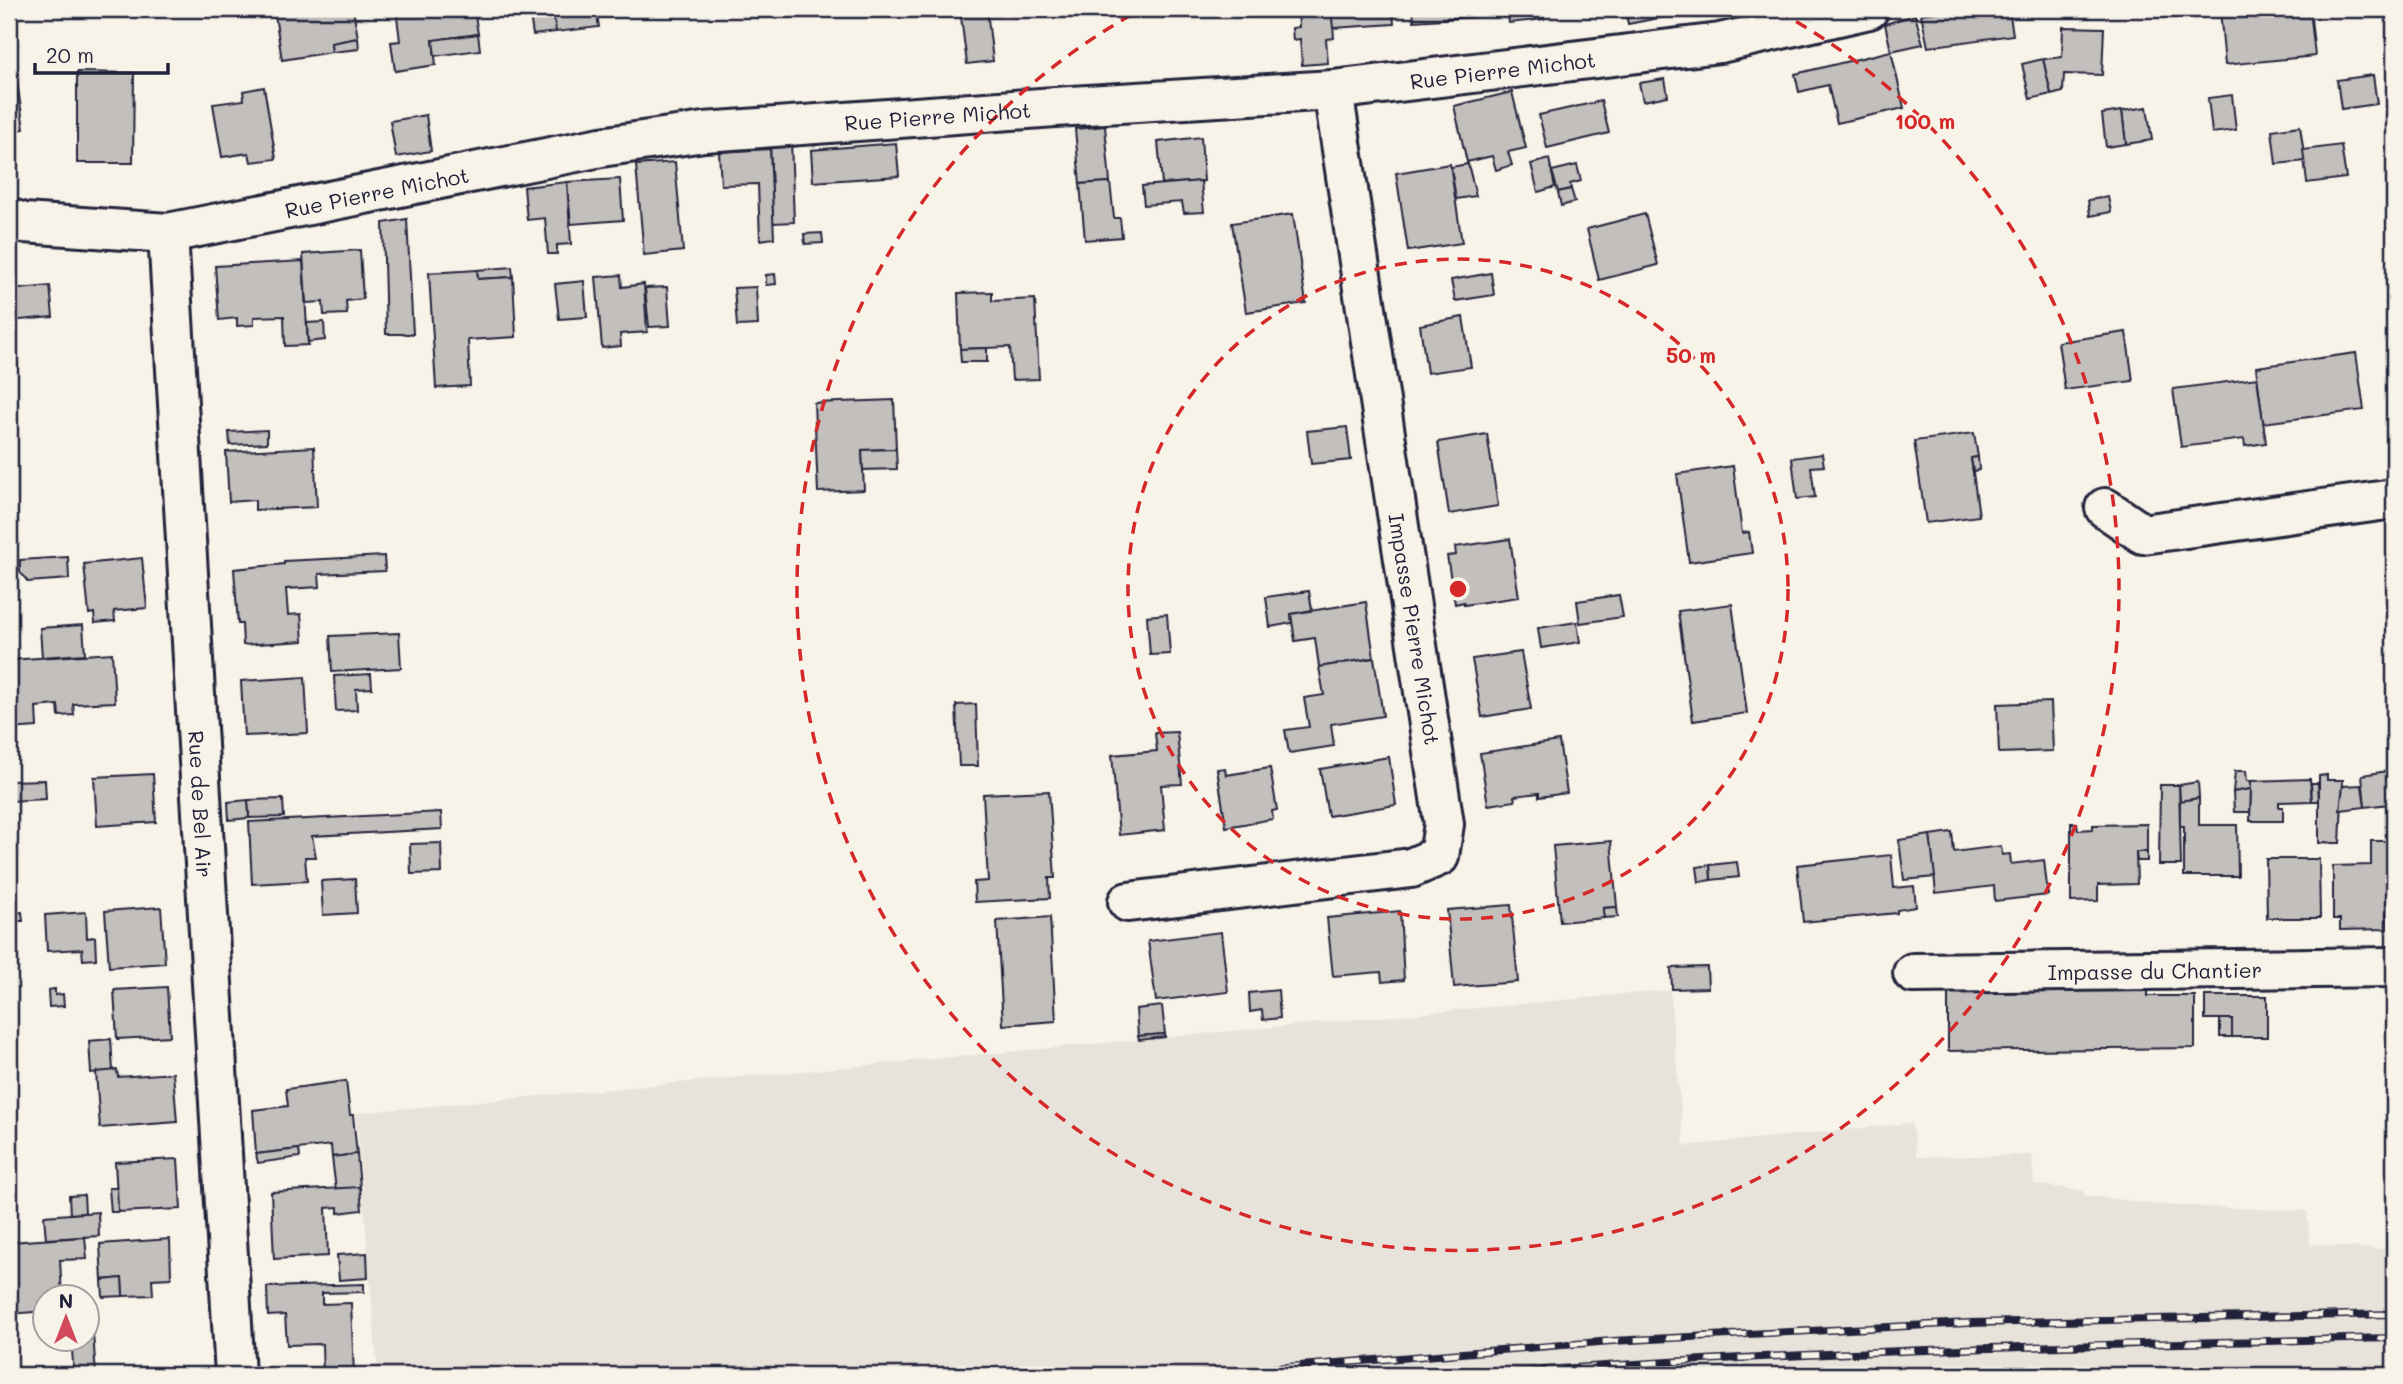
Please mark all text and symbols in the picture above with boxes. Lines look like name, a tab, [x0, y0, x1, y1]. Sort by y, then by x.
scale bar	[35, 32, 168, 76]
text: 20 m	[46, 41, 94, 68]
street label: Rue Pierre Michot	[1408, 45, 1597, 94]
street label: Rue Pierre Michot	[844, 95, 1032, 135]
text: 100 m	[1895, 107, 1955, 134]
street label: Rue Pierre Michot	[282, 160, 471, 223]
text: 50 m	[1666, 341, 1716, 368]
street label: Impasse Pierre Michot	[1383, 511, 1447, 747]
centre of rings	[1446, 577, 1470, 601]
street label: Rue de Bel Air	[184, 730, 219, 878]
street label: Impasse du Chantier	[2048, 955, 2262, 985]
north arrow	[32, 1282, 102, 1352]
text: N	[59, 1288, 73, 1313]

